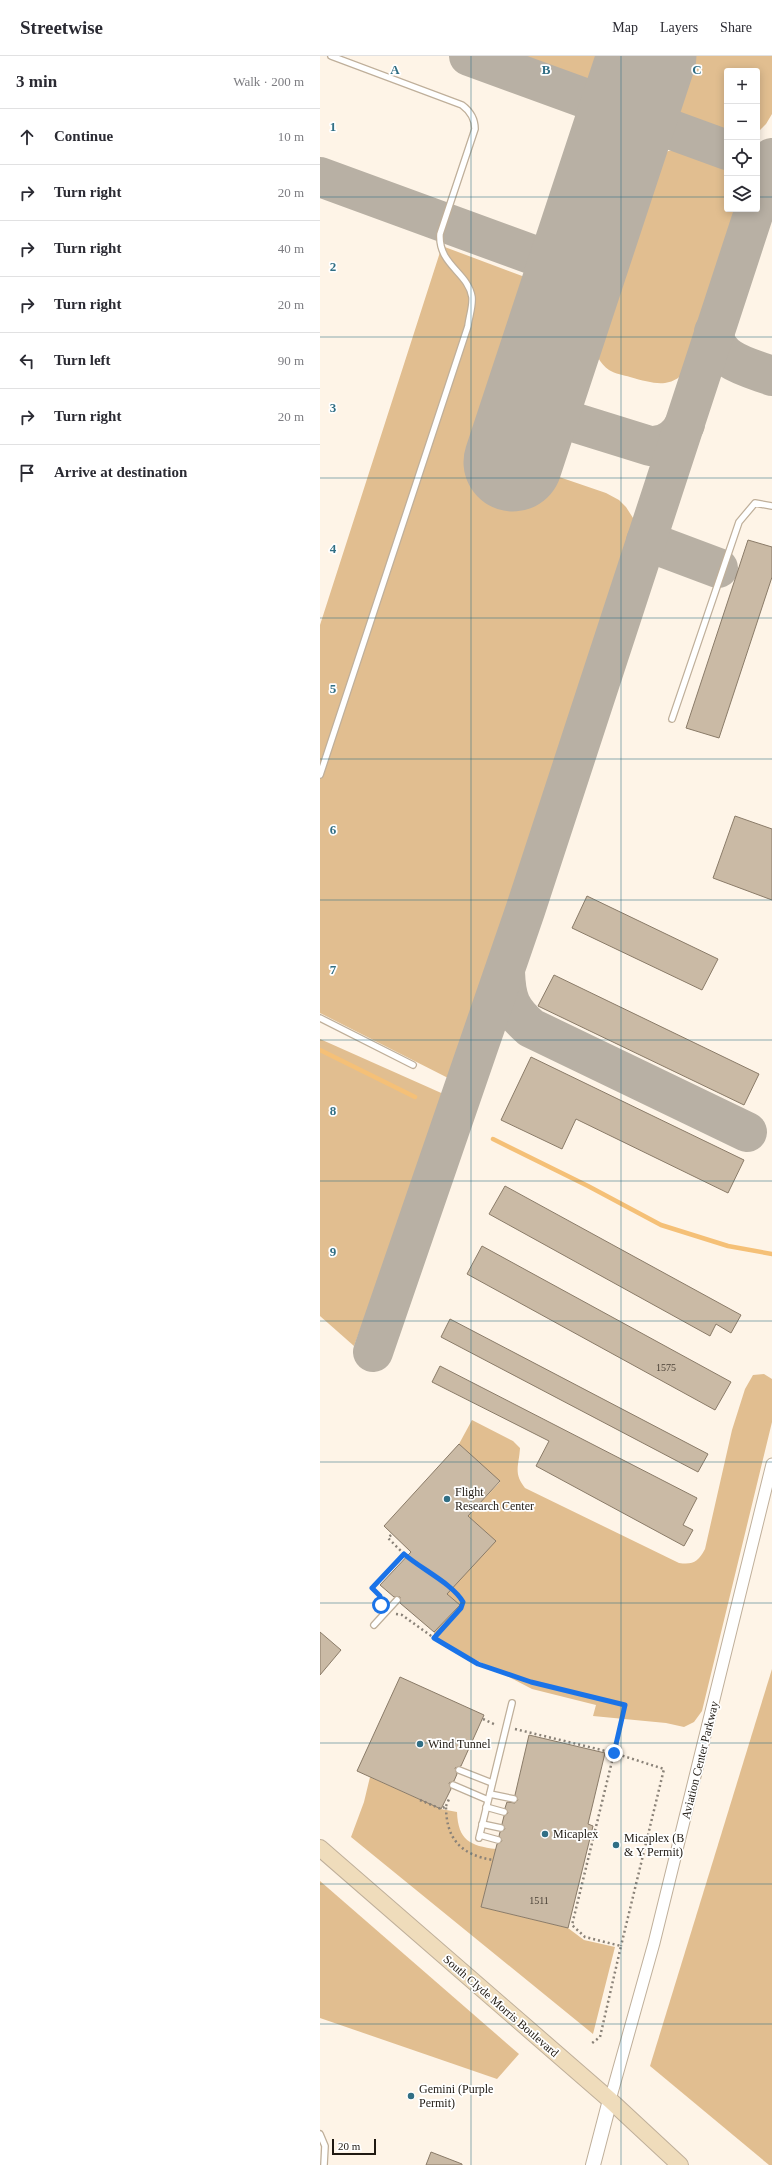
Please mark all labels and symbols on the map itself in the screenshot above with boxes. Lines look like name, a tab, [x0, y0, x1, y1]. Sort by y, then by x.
text: A	[390, 62, 400, 77]
text: B	[542, 62, 551, 77]
text: C	[692, 62, 702, 77]
text: 1	[330, 119, 336, 134]
text: 2	[330, 259, 336, 274]
text: 3	[330, 400, 337, 415]
text: 4	[330, 541, 337, 556]
text: 5	[330, 681, 337, 696]
text: 6	[330, 822, 337, 837]
text: 7	[330, 962, 337, 977]
text: 8	[330, 1103, 337, 1118]
text: 9	[330, 1244, 337, 1259]
house number: 1575	[656, 1362, 676, 1373]
place label: Flight Research Center	[455, 1485, 534, 1513]
marker: Flight Research Center	[442, 1494, 452, 1504]
route start	[372, 1596, 390, 1614]
street label: Aviation Center Parkway	[679, 1700, 721, 1820]
place label: Wind Tunnel	[428, 1737, 491, 1751]
marker: Wind Tunnel	[415, 1739, 425, 1749]
route end	[605, 1744, 623, 1762]
place label: Micaplex	[553, 1827, 598, 1841]
marker: Micaplex	[540, 1829, 550, 1839]
place label: Micaplex (B & Y Permit)	[624, 1831, 684, 1859]
marker: Micaplex (B & Y Permit)	[611, 1840, 621, 1850]
house number: 1511	[529, 1895, 549, 1906]
street label: South Clyde Morris Boulevard	[440, 1952, 562, 2060]
place label: Gemini (Purple Permit)	[419, 2082, 493, 2110]
marker: Gemini (Purple Permit)	[406, 2091, 416, 2101]
scale bar	[332, 2137, 376, 2156]

